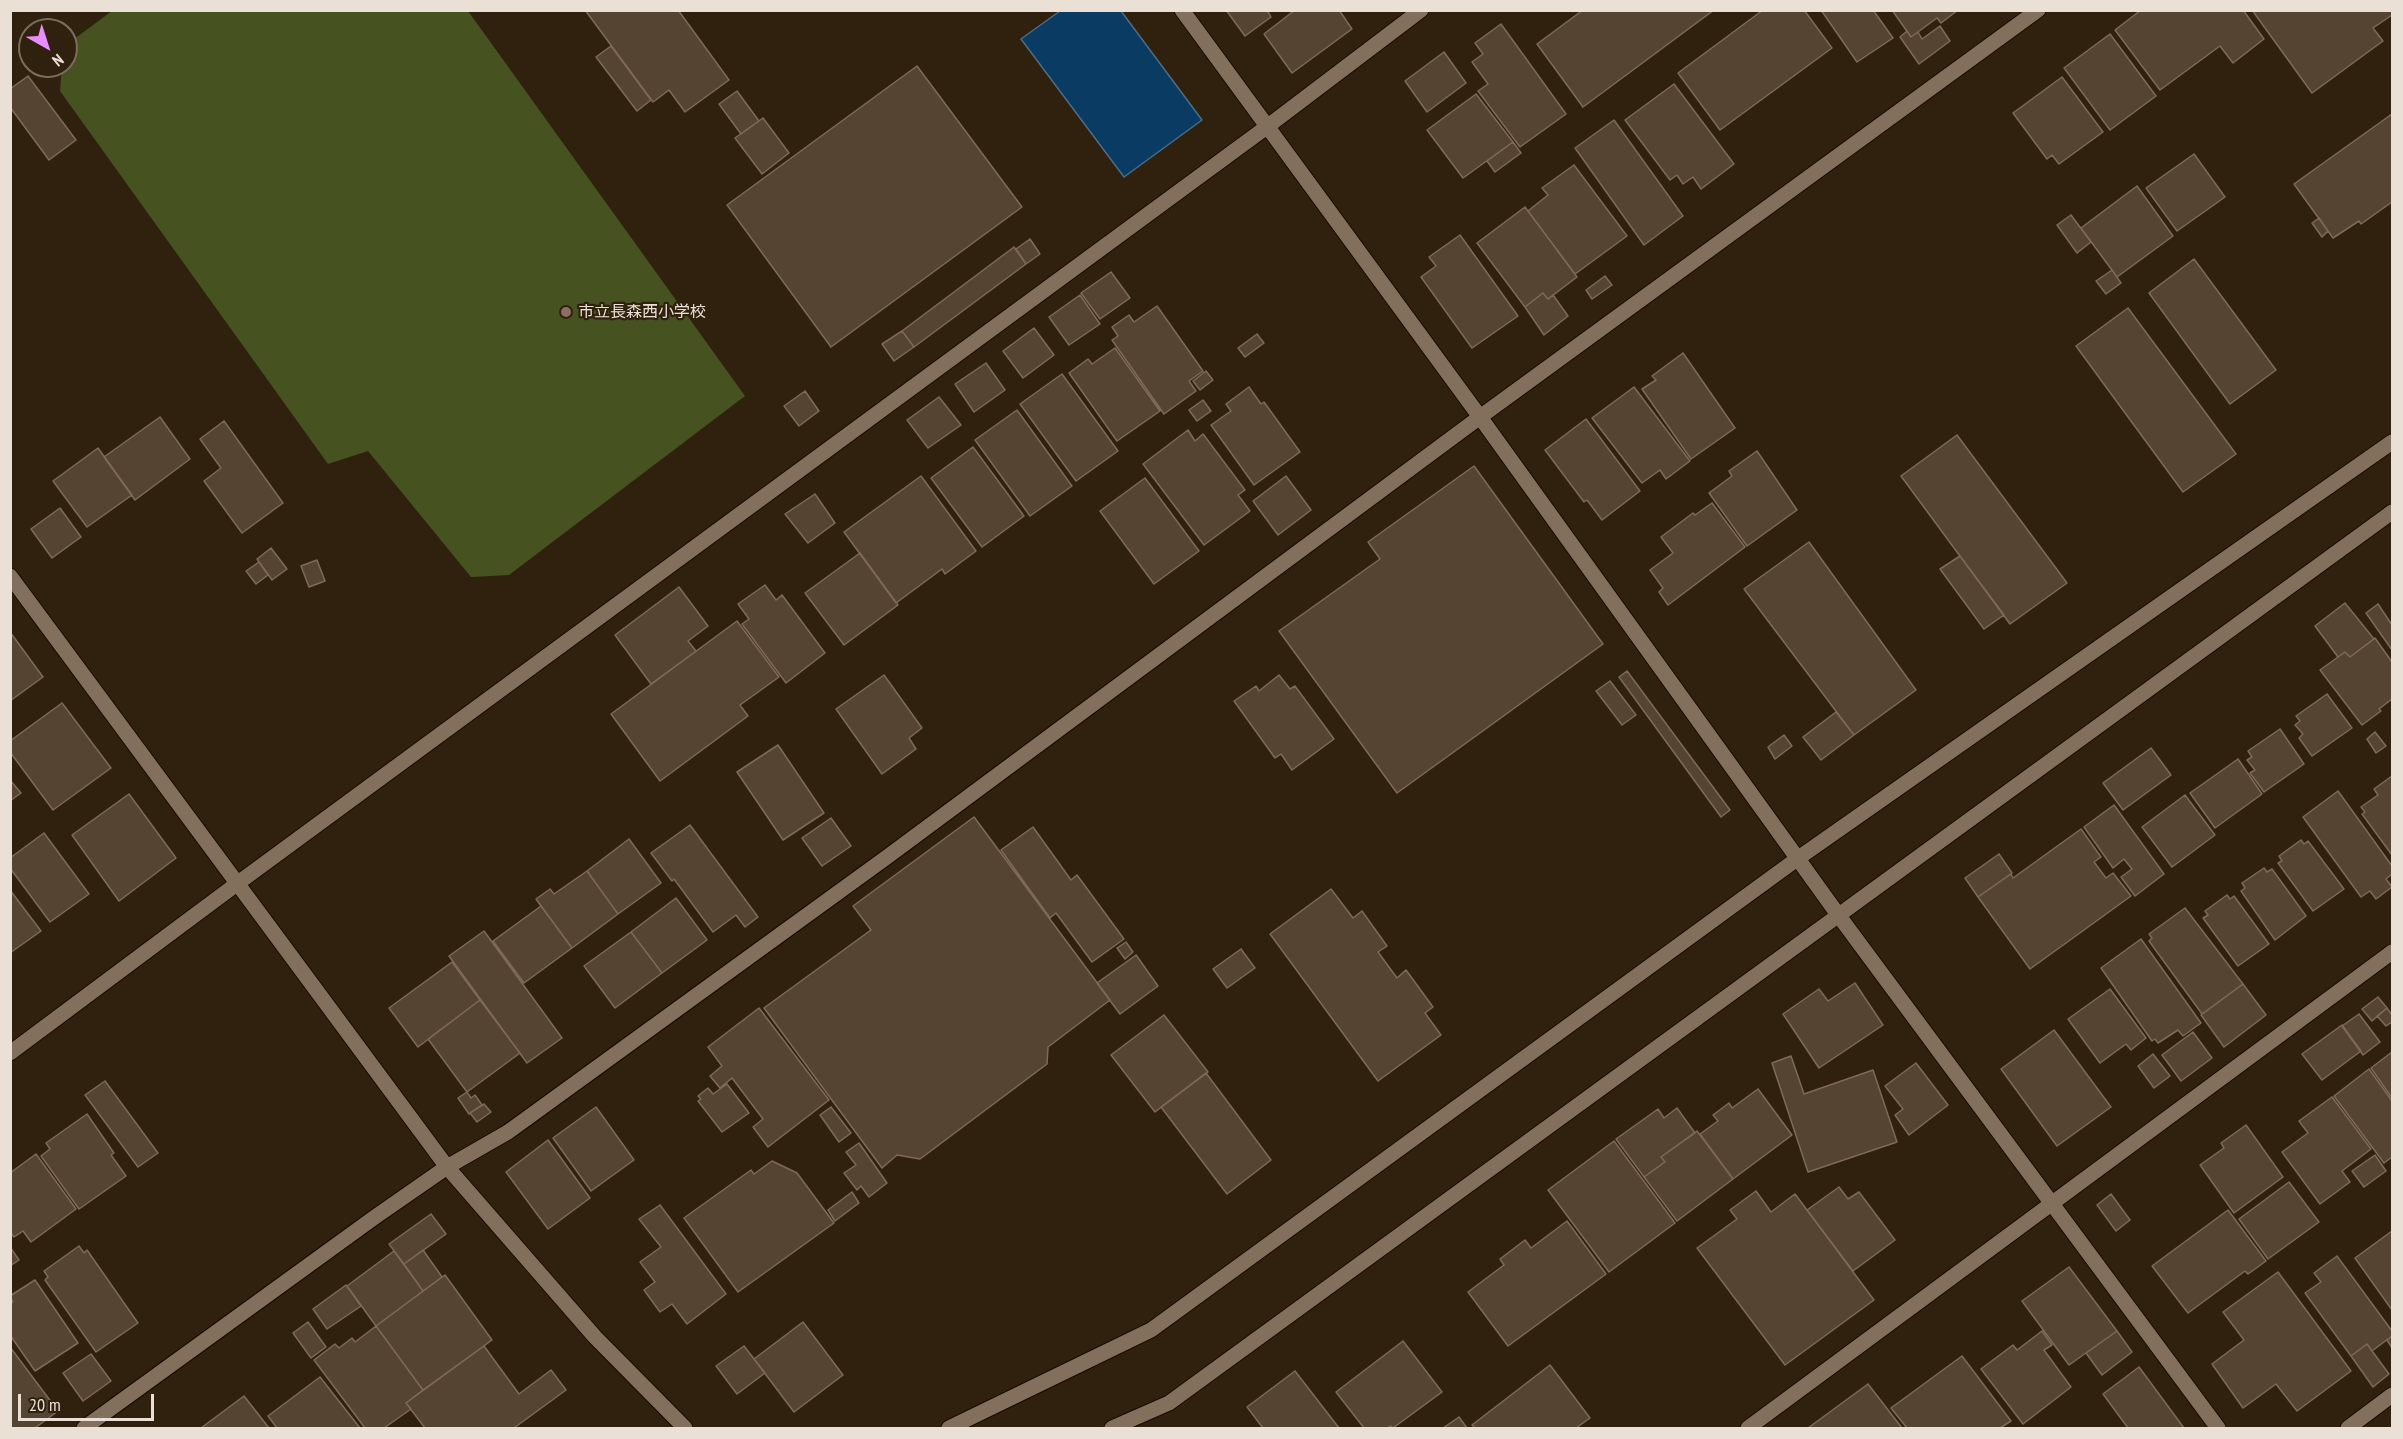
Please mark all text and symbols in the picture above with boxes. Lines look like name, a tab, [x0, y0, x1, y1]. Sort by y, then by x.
north arrow	[18, 18, 78, 78]
text: N	[48, 50, 68, 71]
place label: 市立長森西小学校	[578, 302, 706, 322]
marker: 市立長森西小学校	[559, 305, 573, 319]
scale bar	[21, 1382, 158, 1420]
text: 20 m	[29, 1393, 61, 1416]

